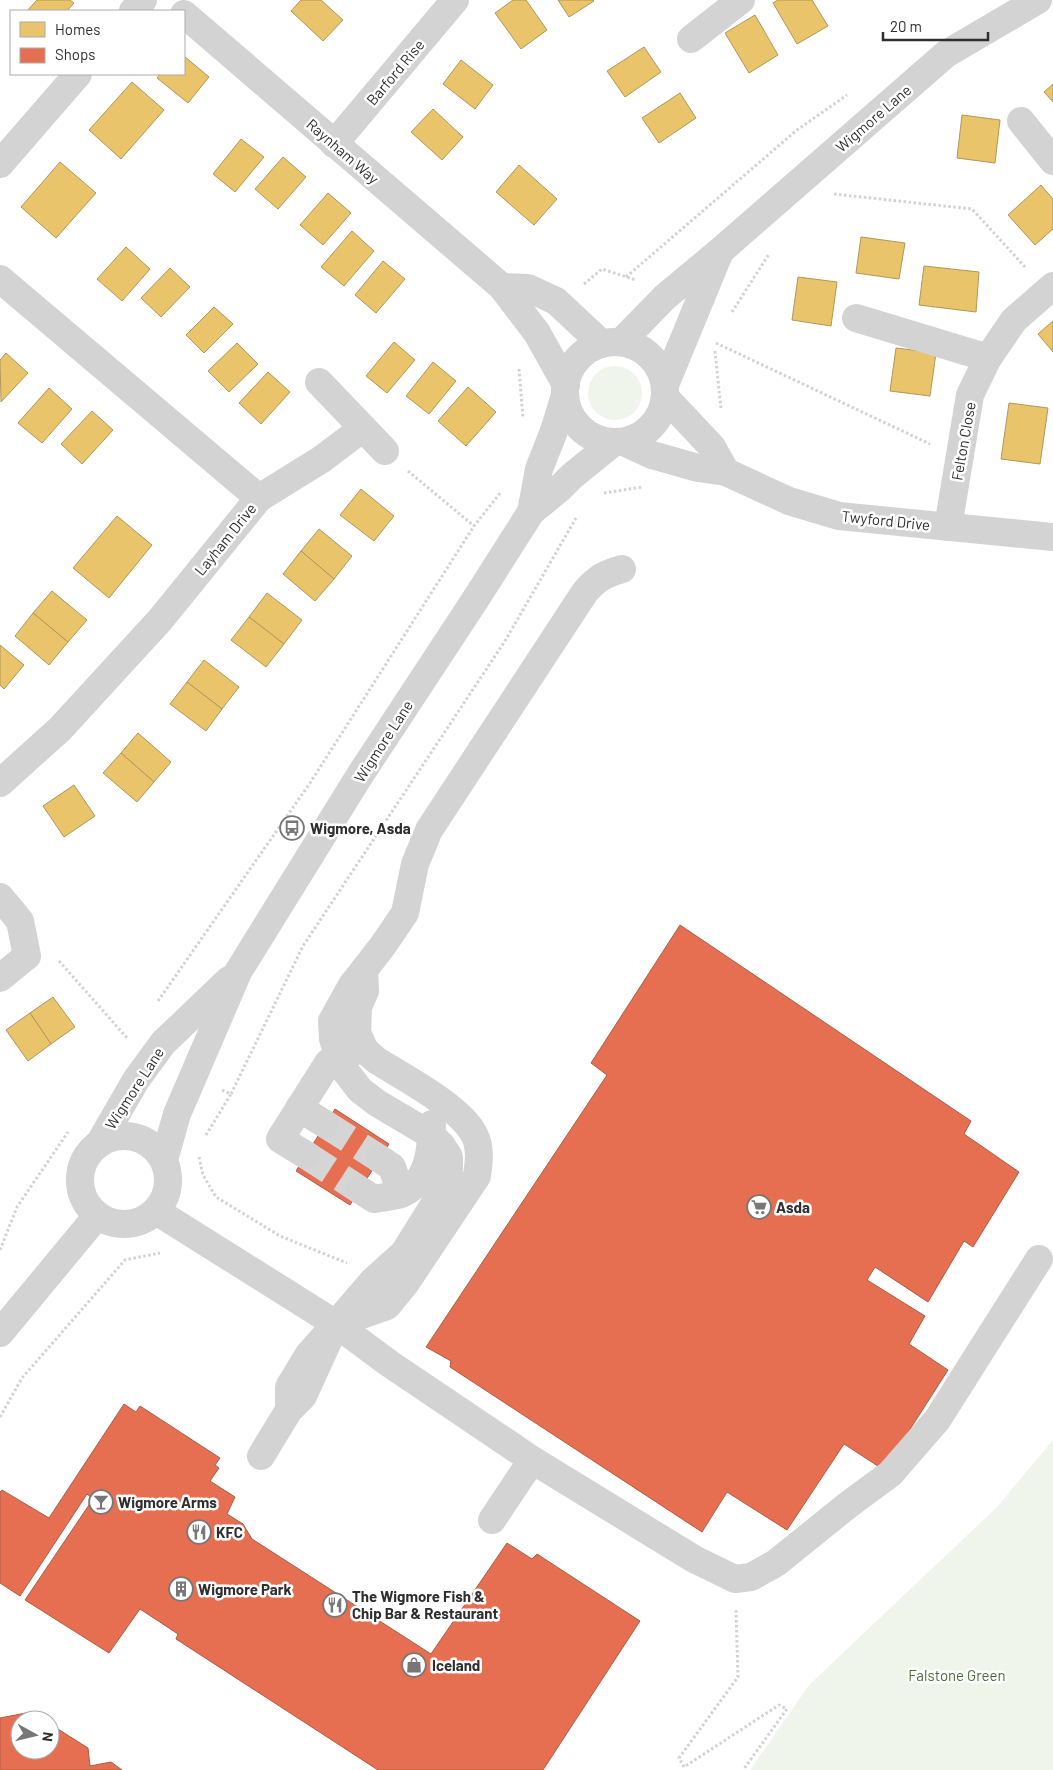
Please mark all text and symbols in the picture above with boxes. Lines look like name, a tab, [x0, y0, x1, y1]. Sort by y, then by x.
legend	[10, 10, 185, 75]
scale bar	[883, 10, 988, 42]
text: 20 m	[890, 17, 922, 35]
text: Homes	[55, 20, 100, 38]
street label: Barford Rise	[362, 35, 428, 109]
text: Shops	[55, 45, 95, 63]
street label: Wigmore Lane	[832, 80, 914, 156]
street label: Raynham Way	[303, 115, 383, 187]
street label: Felton Close	[947, 400, 979, 482]
street label: Layham Drive	[190, 499, 260, 579]
street label: Twyford Drive	[841, 506, 931, 534]
street label: Wigmore Lane	[350, 697, 416, 785]
bus stop icon: Wigmore, Asda	[279, 815, 305, 841]
place label: Wigmore, Asda	[310, 819, 411, 837]
street label: Wigmore Lane	[101, 1044, 167, 1132]
supermarket icon: Asda	[746, 1194, 772, 1220]
place label: Asda	[776, 1198, 810, 1216]
bar icon: Wigmore Arms	[88, 1489, 114, 1515]
place label: Wigmore Arms	[118, 1493, 217, 1511]
restaurant icon: KFC	[186, 1519, 212, 1545]
place label: KFC	[216, 1523, 243, 1541]
building icon: Wigmore Park	[168, 1576, 194, 1602]
place label: Wigmore Park	[198, 1580, 291, 1598]
place label: The Wigmore Fish & Chip Bar & Restaurant	[352, 1587, 498, 1622]
restaurant icon: The Wigmore Fish & Chip Bar & Restaurant	[322, 1592, 348, 1618]
shop icon: Iceland	[401, 1652, 427, 1678]
place label: Iceland	[432, 1656, 480, 1674]
park label: Falstone Green	[908, 1666, 1006, 1684]
north arrow	[10, 1710, 60, 1760]
text: N	[39, 1731, 57, 1743]

